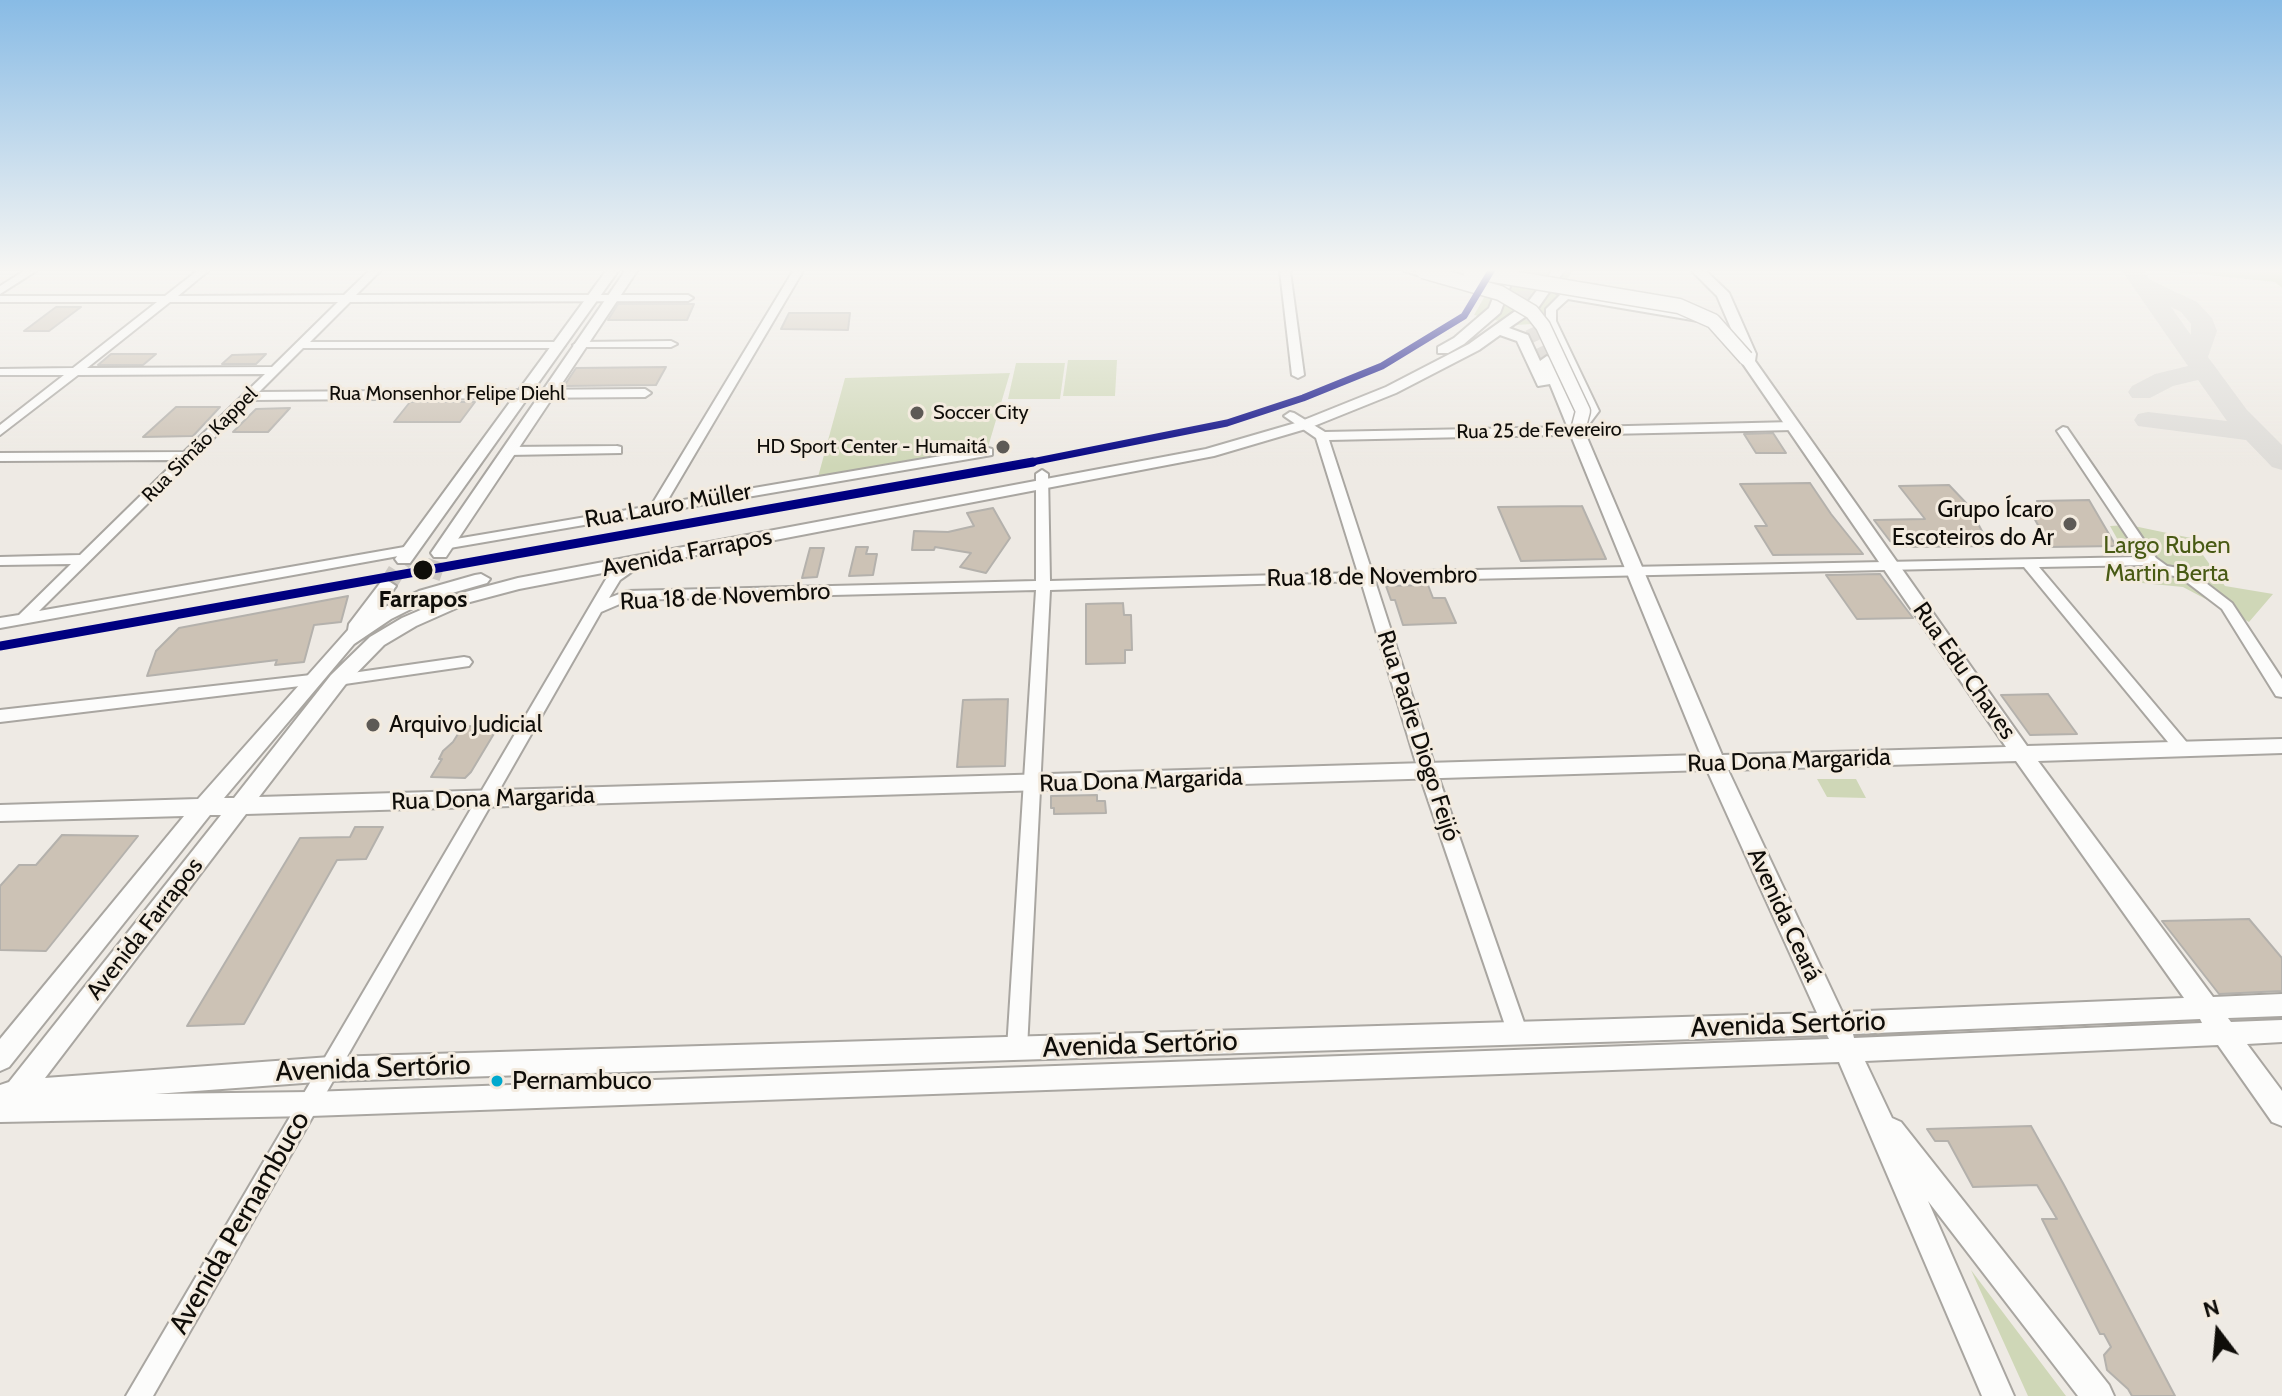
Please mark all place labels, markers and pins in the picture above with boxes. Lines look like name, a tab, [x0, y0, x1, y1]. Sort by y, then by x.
place label: Soccer City	[933, 401, 1029, 425]
marker: Soccer City	[908, 404, 926, 422]
place label: HD Sport Center - Humaitá	[756, 435, 987, 459]
marker: HD Sport Center - Humaitá	[994, 438, 1012, 456]
place label: Grupo Ícaro Escoteiros do Ar	[1892, 496, 2054, 552]
marker: Grupo Ícaro Escoteiros do Ar	[2061, 515, 2079, 533]
marker: Farrapos	[411, 558, 435, 582]
place label: Farrapos	[379, 586, 467, 614]
place label: Arquivo Judicial	[389, 711, 542, 739]
marker: Arquivo Judicial	[364, 716, 382, 734]
place label: Pernambuco	[512, 1065, 652, 1097]
marker: Pernambuco	[489, 1073, 505, 1089]

